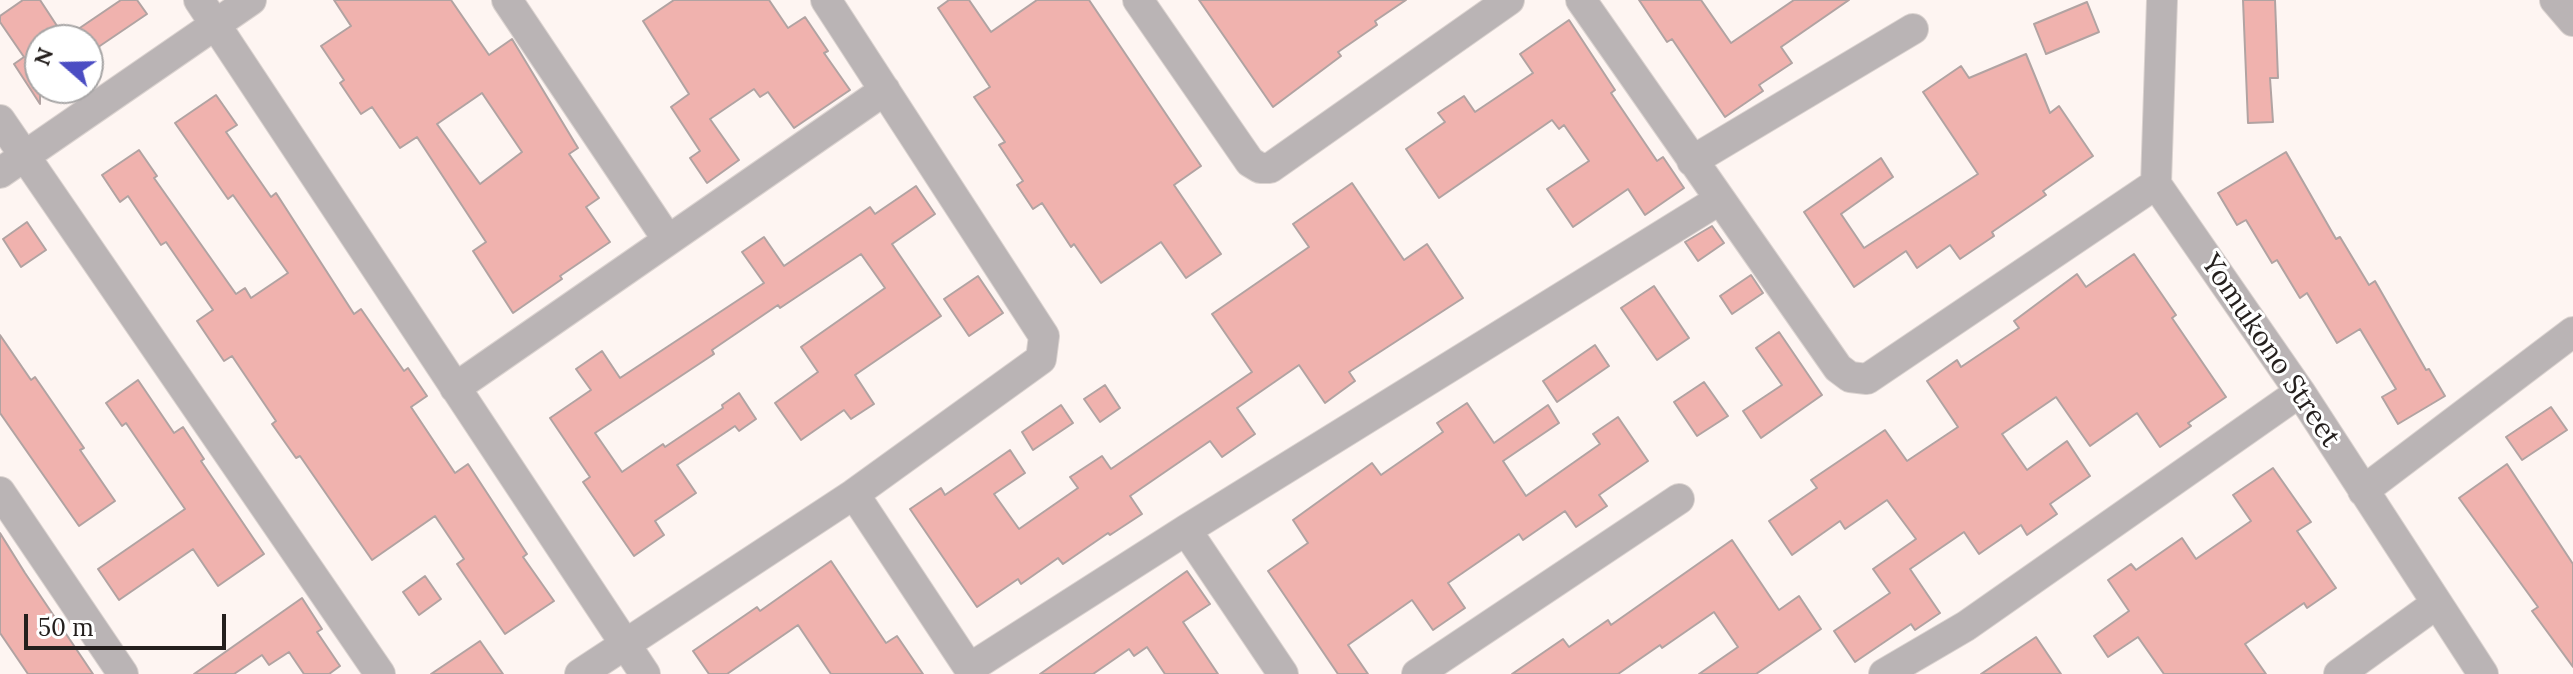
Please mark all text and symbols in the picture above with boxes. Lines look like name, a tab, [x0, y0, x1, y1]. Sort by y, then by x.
north arrow	[24, 24, 104, 104]
text: N	[27, 44, 59, 69]
street label: Yomukono Street	[2193, 248, 2347, 454]
scale bar	[28, 598, 230, 648]
text: 50 m	[38, 612, 94, 643]

